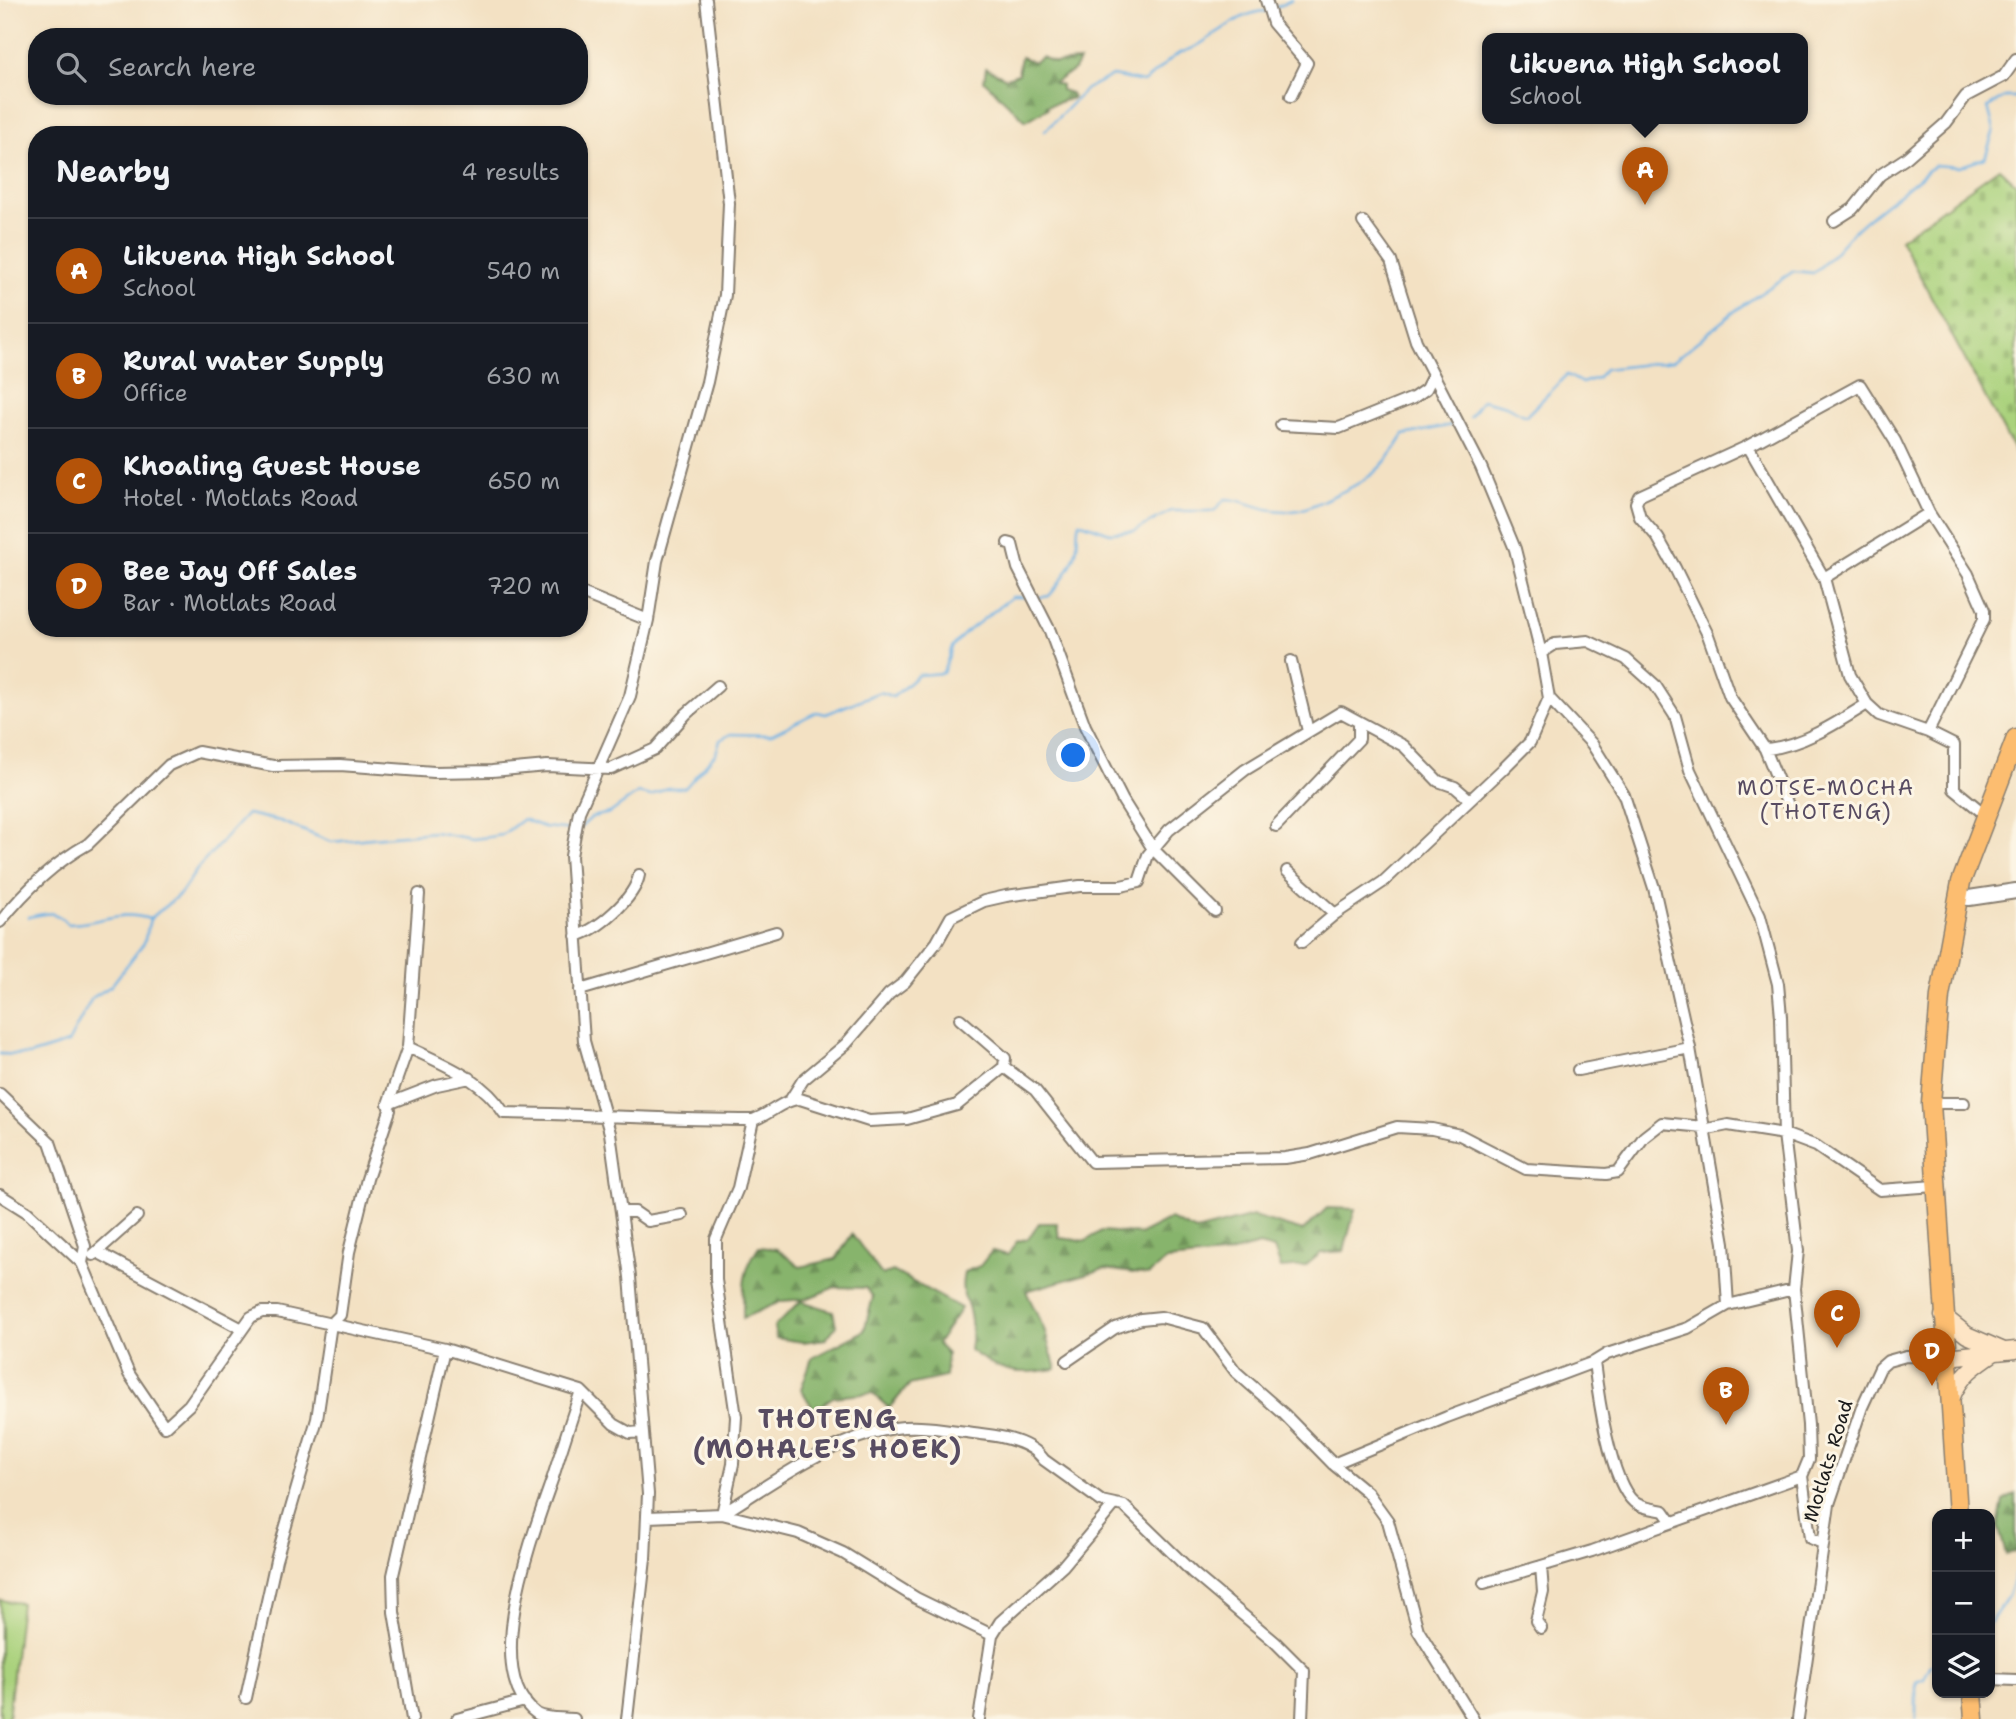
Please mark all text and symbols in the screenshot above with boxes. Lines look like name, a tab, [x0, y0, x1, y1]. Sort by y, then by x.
search box	[28, 28, 588, 105]
popup	[1482, 33, 1808, 124]
text: Likuena High School	[1509, 46, 1781, 81]
icon: search	[52, 48, 90, 86]
text: Search here	[108, 49, 257, 84]
text: School	[1509, 81, 1582, 111]
pin: A	[1622, 147, 1668, 205]
text: Nearby	[56, 151, 171, 192]
text: 4 results	[461, 157, 560, 187]
text: Likuena High School	[123, 238, 395, 273]
text: A	[70, 256, 88, 286]
text: 540 m	[487, 256, 560, 286]
text: School	[123, 273, 195, 303]
text: Rural water Supply	[123, 343, 384, 378]
text: B	[72, 361, 86, 391]
text: 630 m	[486, 361, 560, 391]
text: Office	[123, 378, 188, 408]
text: Khoaling Guest House	[123, 448, 421, 483]
text: C	[72, 466, 86, 496]
text: 650 m	[487, 466, 560, 496]
text: Hotel · Motlats Road	[123, 483, 358, 513]
text: Bee Jay Off Sales	[123, 553, 357, 588]
text: D	[71, 571, 87, 601]
text: 720 m	[487, 571, 560, 601]
text: Bar · Motlats Road	[123, 588, 337, 618]
your location	[1056, 738, 1090, 772]
district label: MOTSE-MOCHA (THOTENG)	[1737, 774, 1915, 826]
pin: C	[1814, 1290, 1860, 1348]
pin: D	[1909, 1328, 1955, 1386]
pin: B	[1703, 1367, 1749, 1425]
street label: Motlats Road	[1798, 1397, 1858, 1525]
district label: THOTENG (MOHALE'S HOEK)	[693, 1401, 963, 1466]
map controls	[1932, 1509, 1995, 1698]
button: +	[1932, 1509, 1995, 1572]
button: −	[1932, 1572, 1995, 1635]
button: layers	[1932, 1635, 1995, 1698]

